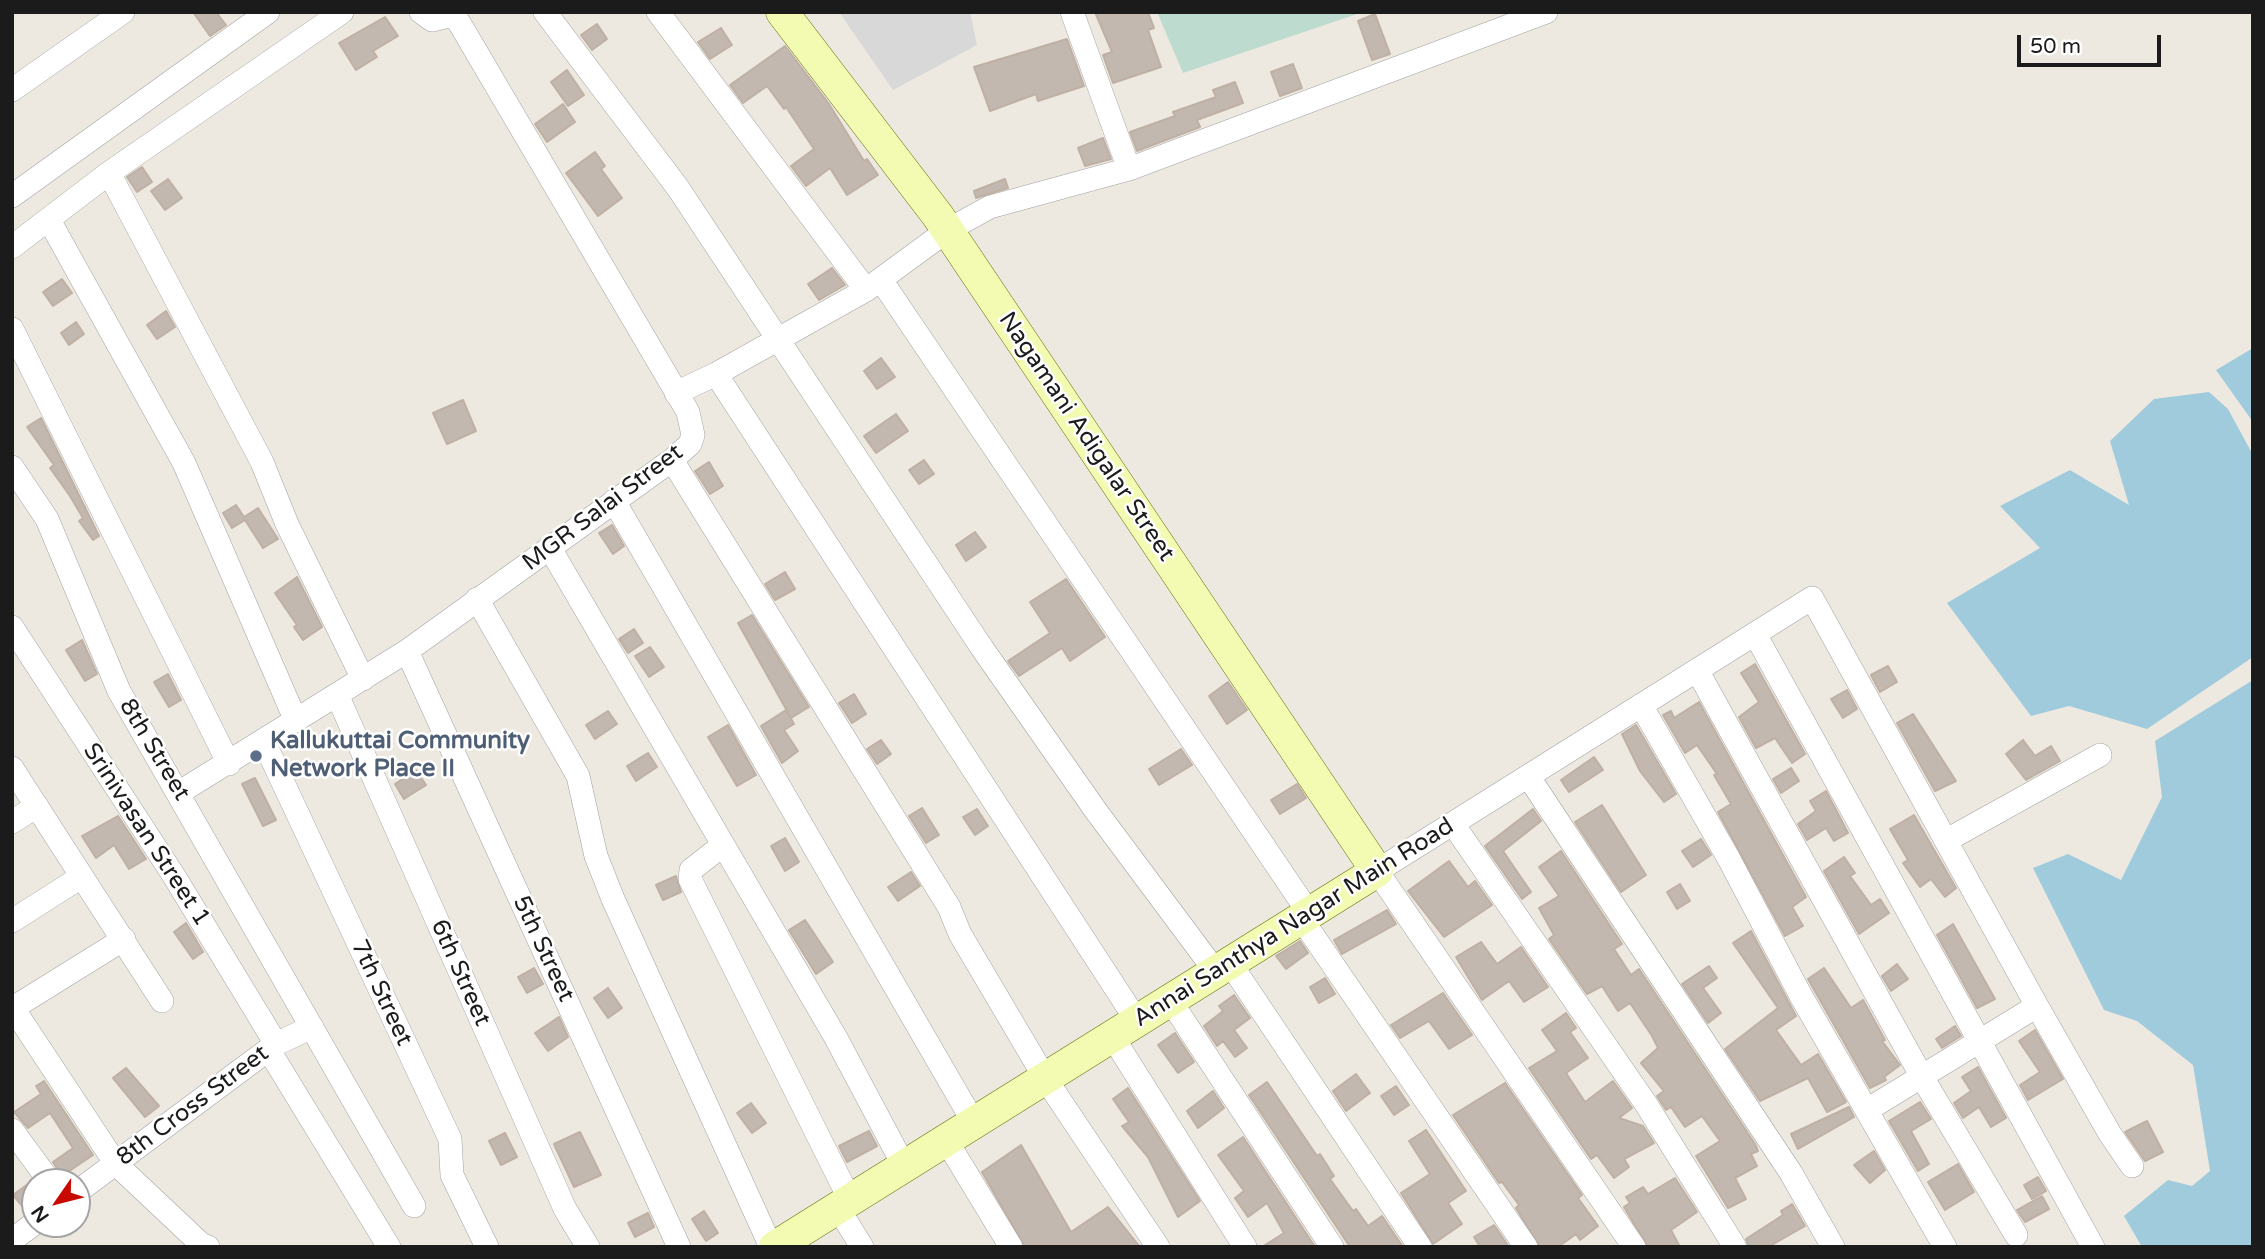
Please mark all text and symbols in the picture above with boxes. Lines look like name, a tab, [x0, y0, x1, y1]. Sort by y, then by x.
scale bar	[2020, 21, 2164, 65]
text: 50 m	[2030, 34, 2081, 59]
street label: Nagamani Adigalar Street	[992, 307, 1180, 567]
street label: MGR Salai Street	[517, 438, 689, 578]
street label: 8th Street	[112, 694, 196, 806]
place label: Kallukuttai Community Network Place II	[270, 728, 530, 784]
street label: Srinivasan Street 1	[76, 738, 216, 932]
marker: Kallukuttai Community Network Place II	[248, 748, 264, 764]
street label: Annai Santhya Nagar Main Road	[1129, 812, 1459, 1034]
street label: 5th Street	[506, 891, 580, 1007]
street label: 6th Street	[424, 915, 496, 1031]
street label: 7th Street	[344, 935, 418, 1051]
street label: 8th Cross Street	[111, 1039, 275, 1173]
north arrow	[21, 1168, 91, 1238]
text: N	[27, 1201, 54, 1226]

